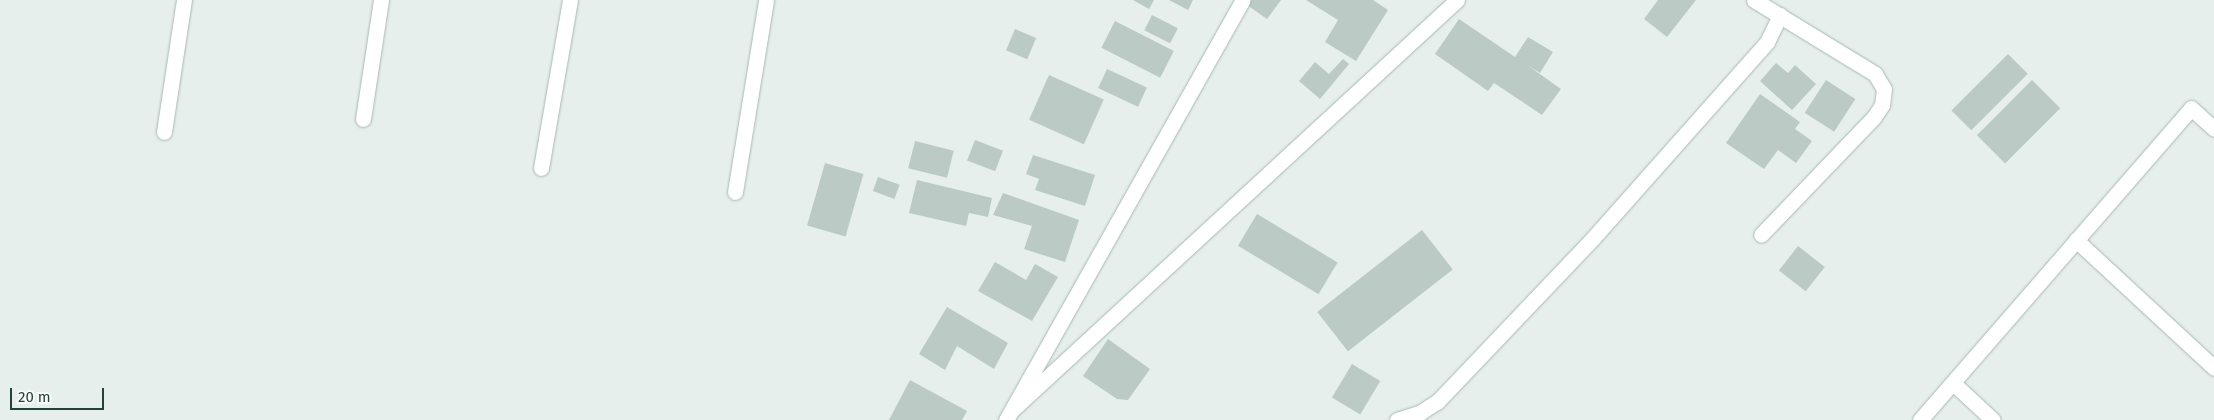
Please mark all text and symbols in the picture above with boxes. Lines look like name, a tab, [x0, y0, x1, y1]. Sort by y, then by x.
scale bar	[12, 378, 106, 410]
text: 20 m	[18, 388, 51, 406]

